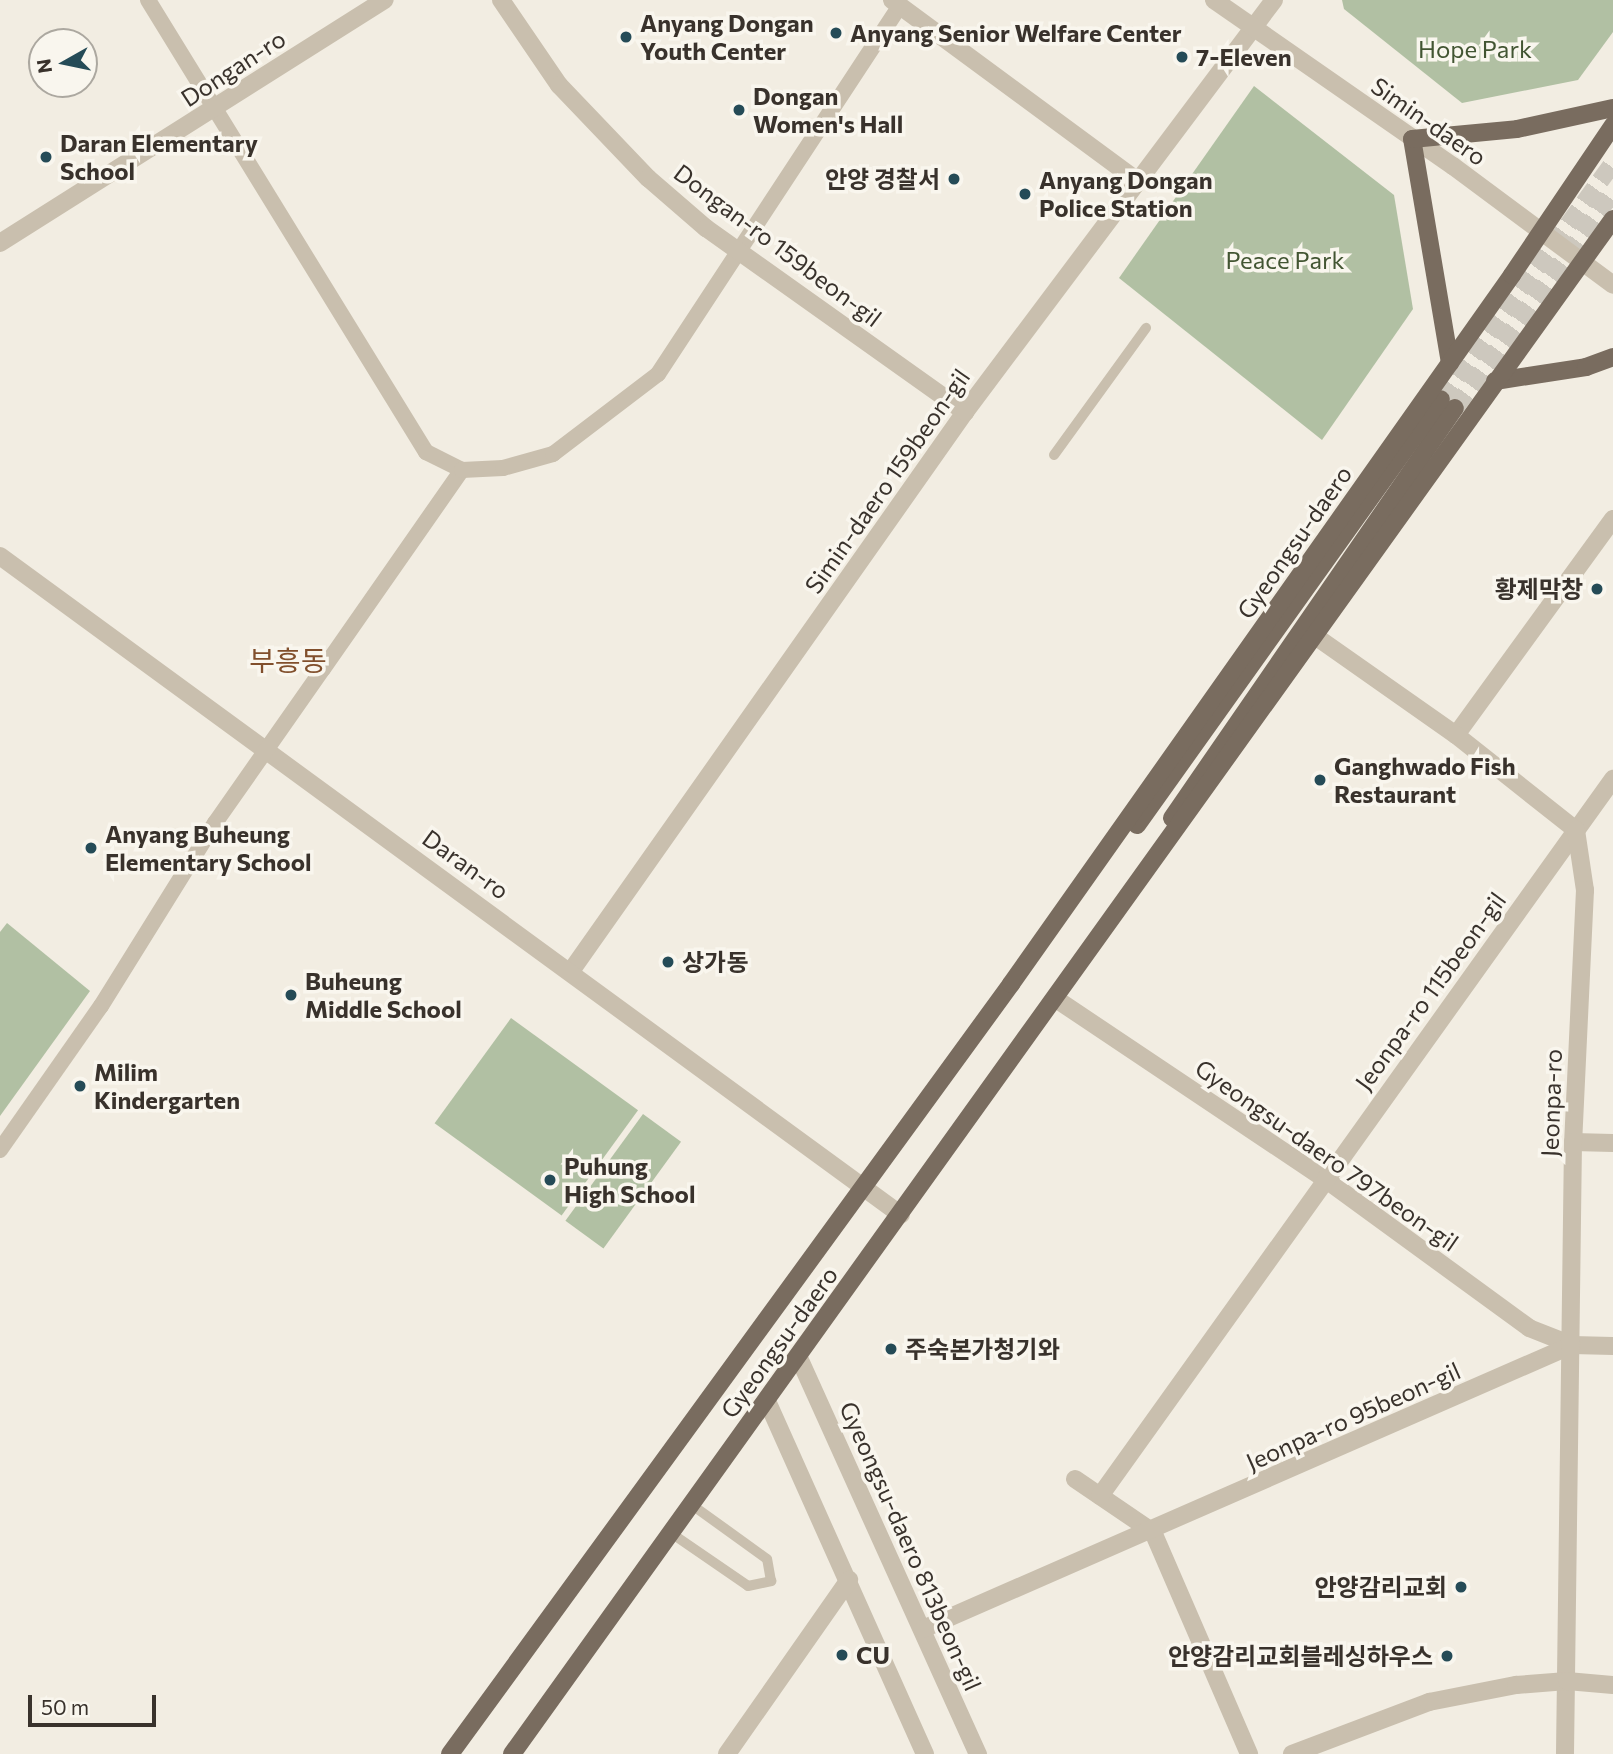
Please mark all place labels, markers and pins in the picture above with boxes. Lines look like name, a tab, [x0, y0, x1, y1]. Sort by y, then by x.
place label: Anyang Dongan Youth Center	[640, 9, 814, 65]
place label: Anyang Senior Welfare Center	[850, 19, 1182, 47]
marker: Anyang Senior Welfare Center	[828, 25, 844, 41]
marker: Anyang Dongan Youth Center	[618, 29, 634, 45]
place label: 7-Eleven	[1196, 43, 1292, 71]
marker: 7-Eleven	[1174, 49, 1190, 65]
place label: Dongan Women's Hall	[753, 82, 903, 138]
marker: Dongan Women's Hall	[731, 102, 747, 118]
place label: Daran Elementary School	[60, 129, 258, 185]
marker: Daran Elementary School	[38, 149, 54, 165]
place label: 안양 경찰서	[825, 165, 940, 193]
place label: Anyang Dongan Police Station	[1039, 166, 1213, 222]
marker: 안양 경찰서	[946, 171, 962, 187]
marker: Anyang Dongan Police Station	[1017, 186, 1033, 202]
place label: 황제막창	[1495, 575, 1583, 603]
marker: 황제막창	[1589, 581, 1605, 597]
place label: Ganghwado Fish Restaurant	[1334, 752, 1516, 808]
marker: Ganghwado Fish Restaurant	[1312, 772, 1328, 788]
place label: Anyang Buheung Elementary School	[105, 820, 312, 876]
marker: Anyang Buheung Elementary School	[83, 840, 99, 856]
place label: 상가동	[682, 948, 748, 976]
marker: 상가동	[660, 954, 676, 970]
place label: Buheung Middle School	[305, 967, 462, 1023]
marker: Buheung Middle School	[283, 987, 299, 1003]
place label: Milim Kindergarten	[94, 1058, 240, 1114]
marker: Milim Kindergarten	[72, 1078, 88, 1094]
place label: Puhung High School	[564, 1152, 695, 1208]
marker: Puhung High School	[542, 1172, 558, 1188]
place label: 주숙본가청기와	[905, 1335, 1060, 1363]
marker: 주숙본가청기와	[883, 1341, 899, 1357]
place label: 안양감리교회	[1315, 1573, 1447, 1601]
marker: 안양감리교회	[1453, 1579, 1469, 1595]
place label: CU	[856, 1641, 890, 1669]
place label: 안양감리교회블레싱하우스	[1168, 1642, 1433, 1670]
marker: CU	[834, 1647, 850, 1663]
marker: 안양감리교회블레싱하우스	[1439, 1648, 1455, 1664]

